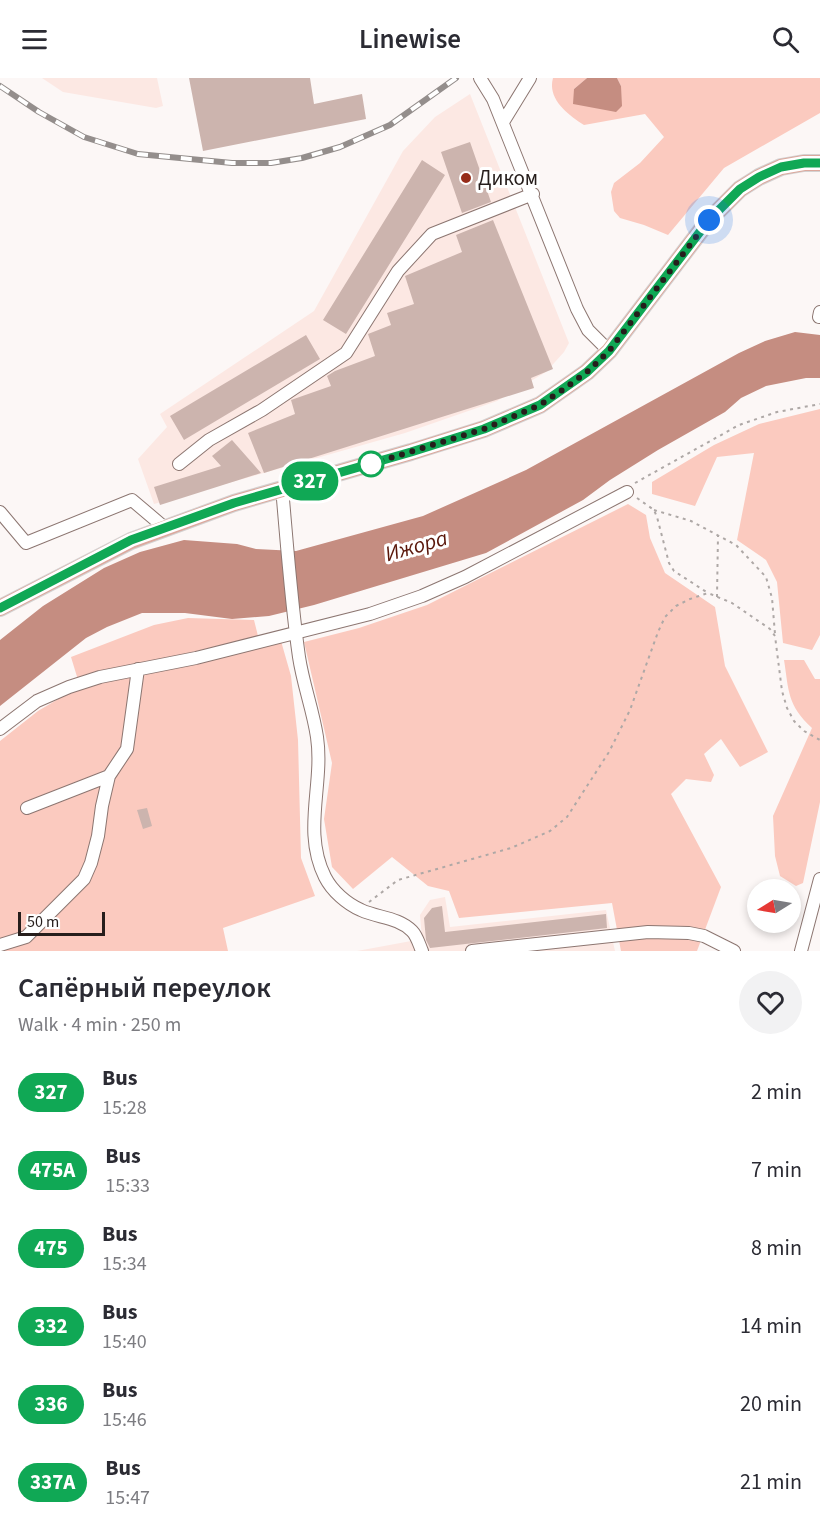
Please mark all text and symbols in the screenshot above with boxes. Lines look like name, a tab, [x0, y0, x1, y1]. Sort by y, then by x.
text: Linewise	[359, 20, 461, 59]
icon: menu	[18, 23, 51, 56]
icon: search	[769, 23, 802, 56]
place label: Диком	[478, 163, 538, 193]
marker: Диком	[459, 171, 473, 185]
your location	[694, 205, 724, 235]
unlabelled marker	[358, 451, 384, 477]
line badge: 327	[276, 462, 344, 500]
text: 327	[293, 466, 327, 496]
water label: Ижора	[381, 522, 452, 570]
north arrow	[747, 879, 801, 933]
map controls	[747, 879, 801, 933]
scale bar	[18, 909, 105, 936]
text: 50 m	[27, 911, 59, 933]
text: Сапёрный переулок	[18, 968, 271, 1008]
button: heart	[739, 971, 802, 1034]
text: Walk · 4 min · 250 m	[18, 1011, 181, 1039]
text: Bus	[102, 1062, 138, 1094]
text: 2 min	[751, 1076, 802, 1108]
text: 327	[34, 1077, 68, 1107]
text: 15:28	[102, 1094, 147, 1122]
text: Bus	[105, 1140, 141, 1172]
text: 7 min	[751, 1154, 802, 1186]
text: 475А	[30, 1155, 75, 1185]
text: 15:33	[105, 1172, 150, 1200]
text: Bus	[102, 1218, 138, 1250]
text: 8 min	[751, 1232, 802, 1264]
text: 475	[34, 1233, 68, 1263]
text: 15:34	[102, 1250, 147, 1278]
text: Bus	[102, 1296, 138, 1328]
text: 14 min	[740, 1310, 802, 1342]
text: 332	[34, 1311, 68, 1341]
text: 15:40	[102, 1328, 147, 1356]
text: Bus	[102, 1374, 138, 1406]
text: 20 min	[740, 1388, 802, 1420]
text: 336	[34, 1389, 68, 1419]
text: 15:46	[102, 1406, 147, 1434]
text: Bus	[105, 1452, 141, 1484]
text: 21 min	[740, 1466, 802, 1498]
text: 337А	[30, 1467, 75, 1497]
text: 15:47	[105, 1484, 150, 1512]

